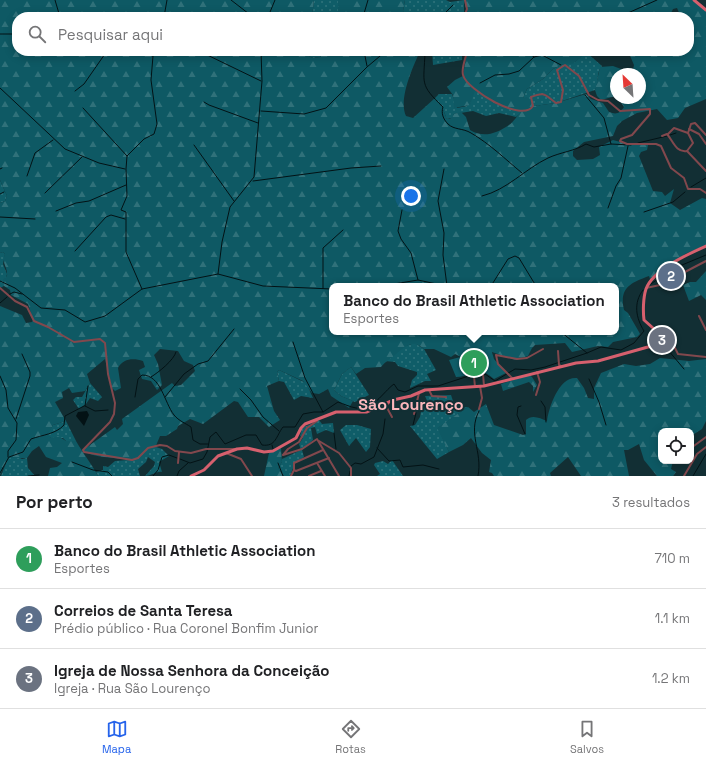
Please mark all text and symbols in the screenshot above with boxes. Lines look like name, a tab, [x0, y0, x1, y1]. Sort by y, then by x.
search box	[12, 12, 694, 56]
icon: search	[26, 23, 48, 45]
text: Pesquisar aqui	[58, 25, 163, 44]
north arrow	[610, 68, 646, 104]
your location	[401, 186, 421, 206]
pin: 2	[658, 261, 684, 291]
popup	[329, 283, 619, 335]
text: Banco do Brasil Athletic Association	[343, 291, 605, 310]
text: Esportes	[343, 310, 399, 327]
pin: 3	[649, 325, 675, 355]
pin: 1	[461, 348, 487, 378]
district label: São Lourenço	[358, 394, 464, 415]
map controls	[658, 428, 694, 464]
button: locate	[658, 428, 694, 464]
text: Por perto	[16, 491, 93, 513]
text: 3 resultados	[612, 494, 690, 511]
text: Banco do Brasil Athletic Association	[54, 541, 315, 560]
text: 1	[26, 550, 32, 567]
text: 710 m	[655, 550, 690, 567]
text: Esportes	[54, 560, 110, 577]
text: Correios de Santa Teresa	[54, 601, 233, 620]
text: 2	[25, 610, 33, 627]
text: 1.1 km	[655, 610, 690, 627]
text: Prédio público · Rua Coronel Bonfim Junior	[54, 620, 318, 637]
text: Igreja de Nossa Senhora da Conceição	[54, 661, 329, 680]
text: 3	[25, 670, 33, 687]
text: 1.2 km	[652, 670, 690, 687]
text: Igreja · Rua São Lourenço	[54, 680, 210, 697]
tab: Mapa	[102, 718, 131, 756]
tab: Rotas	[335, 718, 366, 756]
tab: Salvos	[570, 718, 604, 756]

